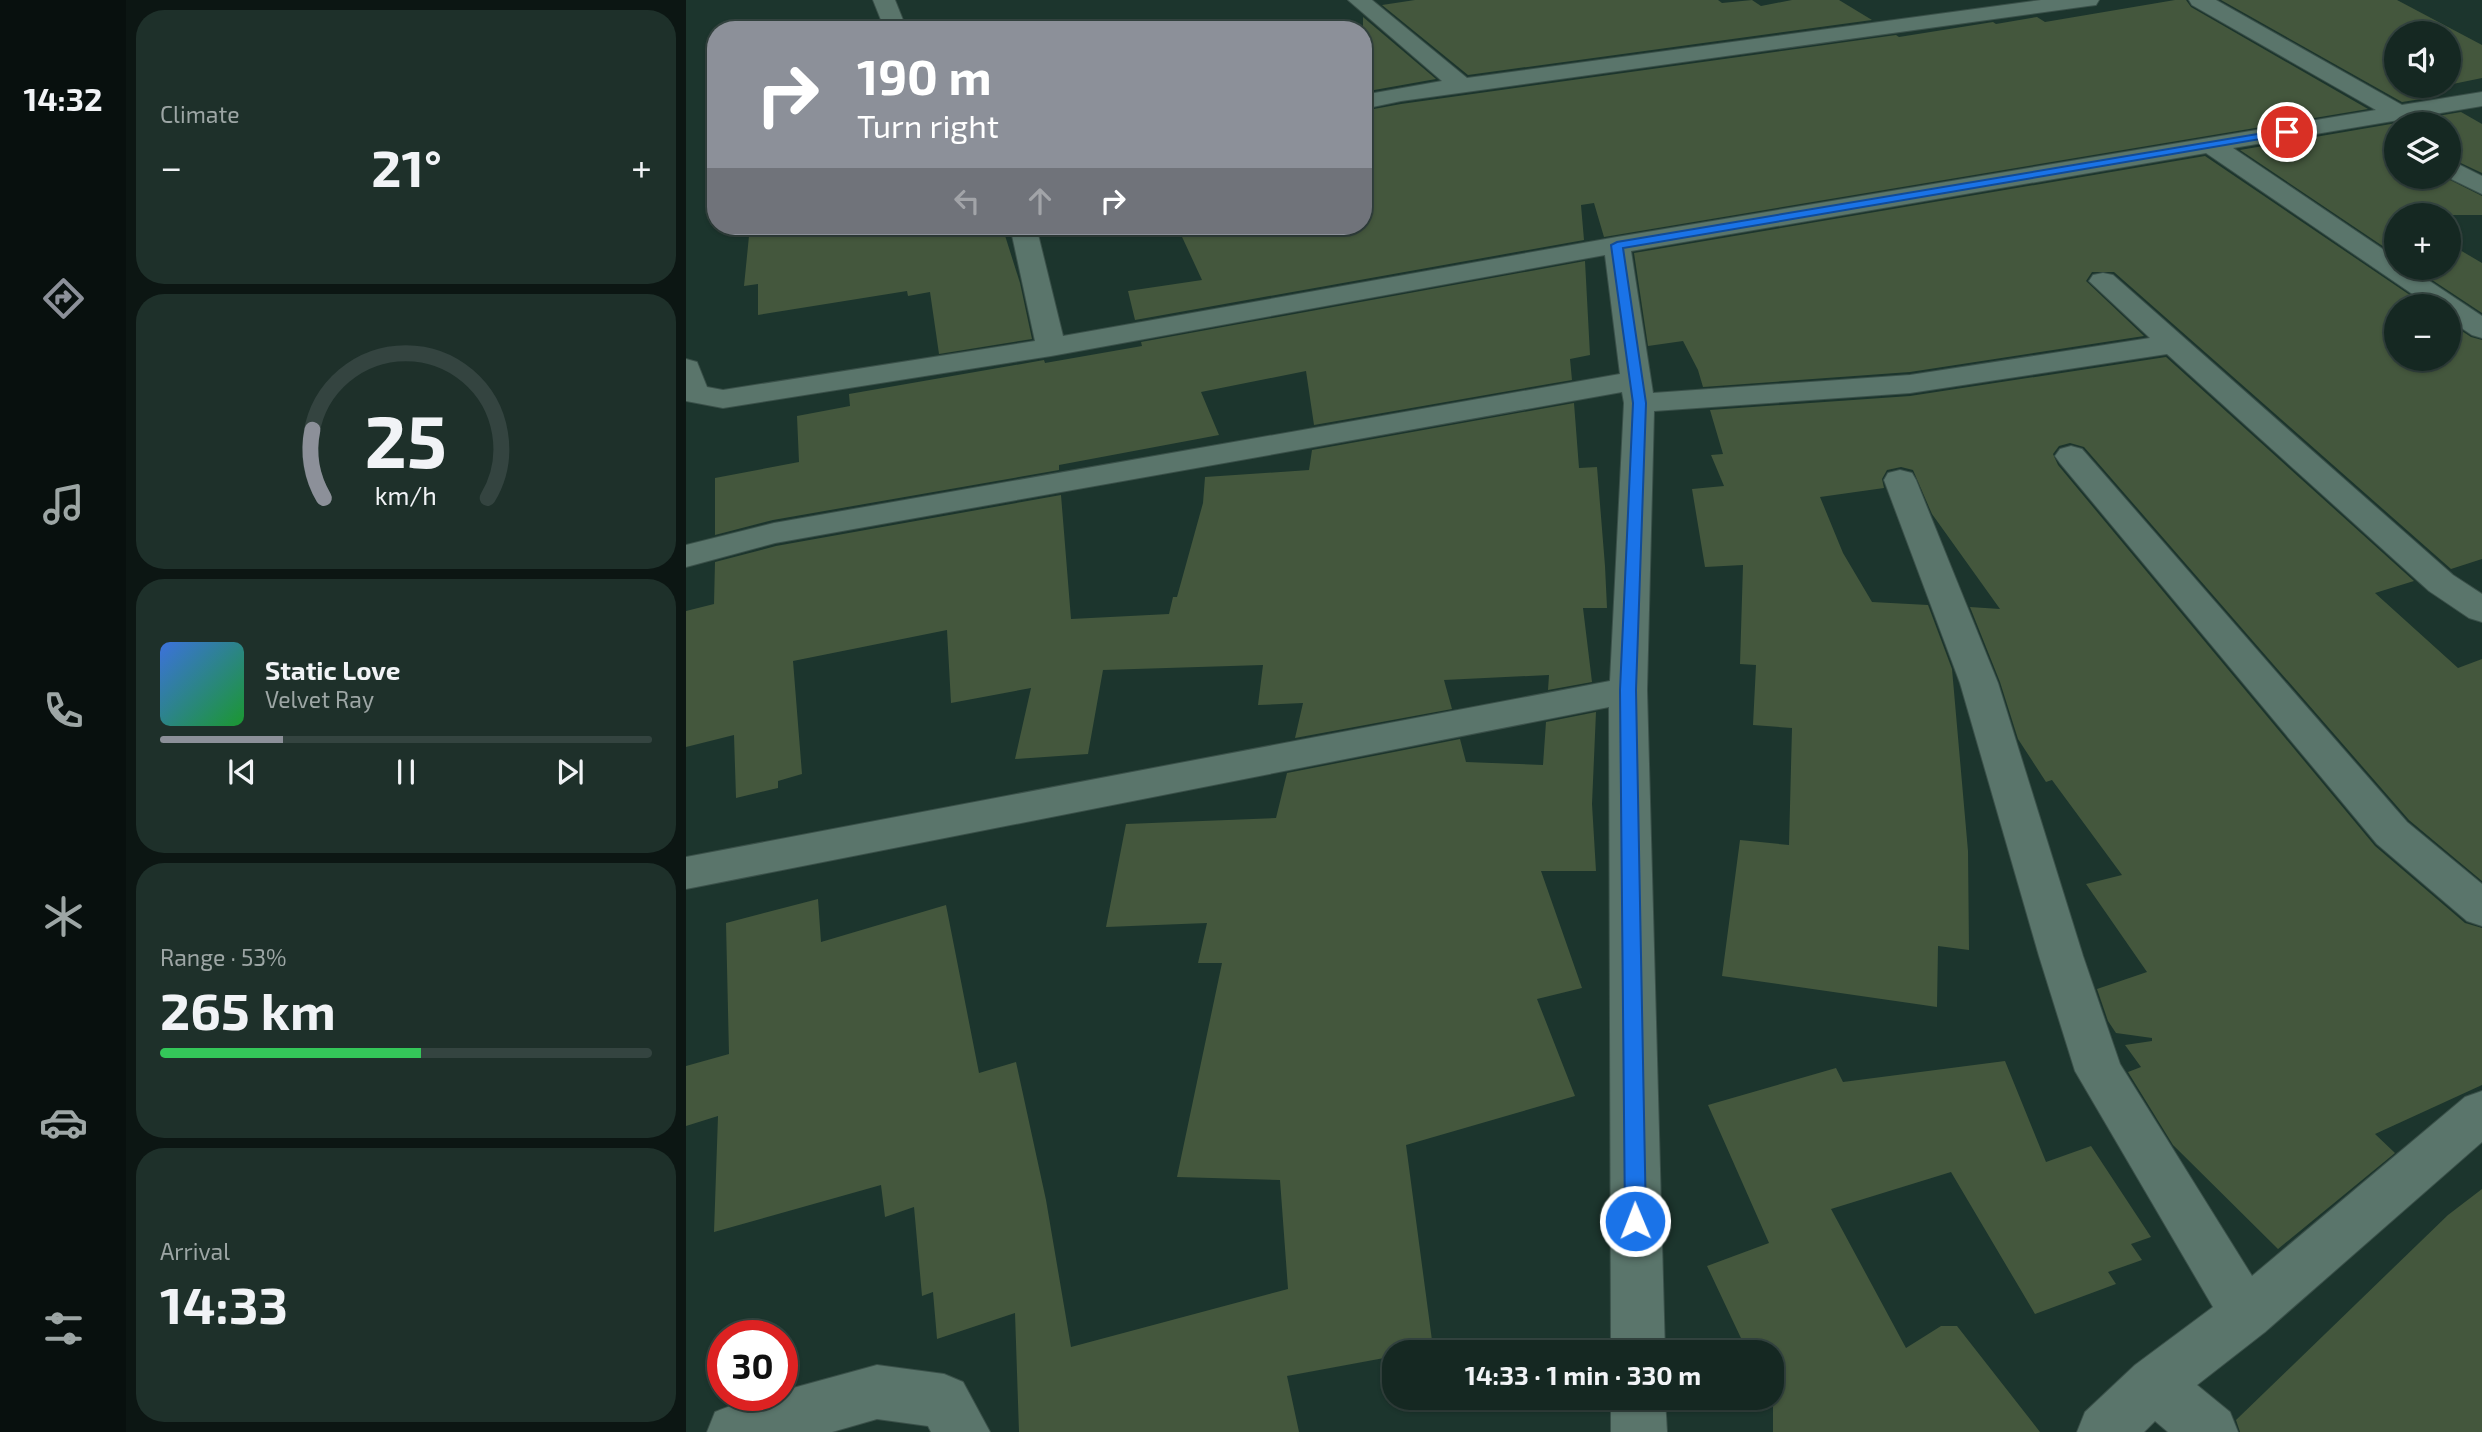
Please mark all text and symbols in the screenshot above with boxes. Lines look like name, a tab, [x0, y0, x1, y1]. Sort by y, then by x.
map controls	[2384, 21, 2461, 371]
button: sound	[2384, 21, 2461, 98]
text: 190 m	[857, 46, 992, 105]
icon: right	[742, 49, 833, 140]
text: 14:32	[23, 79, 103, 117]
text: Climate	[160, 100, 240, 128]
pin	[2257, 102, 2317, 162]
text: Turn right	[857, 106, 999, 144]
button: layers	[2384, 112, 2461, 189]
icon: arrive	[2268, 113, 2306, 151]
text: 21°	[371, 135, 442, 197]
text: −	[160, 143, 182, 189]
text: +	[631, 143, 652, 189]
icon: left	[948, 182, 986, 220]
icon: ahead	[1021, 182, 1059, 220]
icon: right	[1094, 182, 1132, 220]
button: +	[2384, 203, 2461, 280]
icon: directions	[39, 274, 88, 323]
button: −	[2384, 294, 2461, 371]
text: 25	[365, 395, 447, 483]
text: km/h	[375, 479, 437, 509]
icon: music	[39, 480, 88, 529]
text: Static Love	[265, 654, 401, 685]
text: Velvet Ray	[265, 685, 374, 713]
icon: phone	[39, 686, 88, 735]
icon: previous	[223, 753, 261, 791]
icon: pause	[387, 753, 425, 791]
icon: next	[551, 753, 589, 791]
icon: climate	[39, 892, 88, 941]
text: Range · 53%	[160, 943, 287, 971]
text: 265 km	[160, 978, 336, 1040]
icon: car	[39, 1098, 88, 1147]
position arrow	[1598, 1184, 1672, 1258]
text: Arrival	[160, 1237, 230, 1265]
text: 14:33	[160, 1272, 288, 1334]
icon: filters	[39, 1304, 88, 1353]
speed limit sign: 30	[707, 1320, 798, 1411]
text: 14:33 · 1 min · 330 m	[1465, 1359, 1701, 1390]

